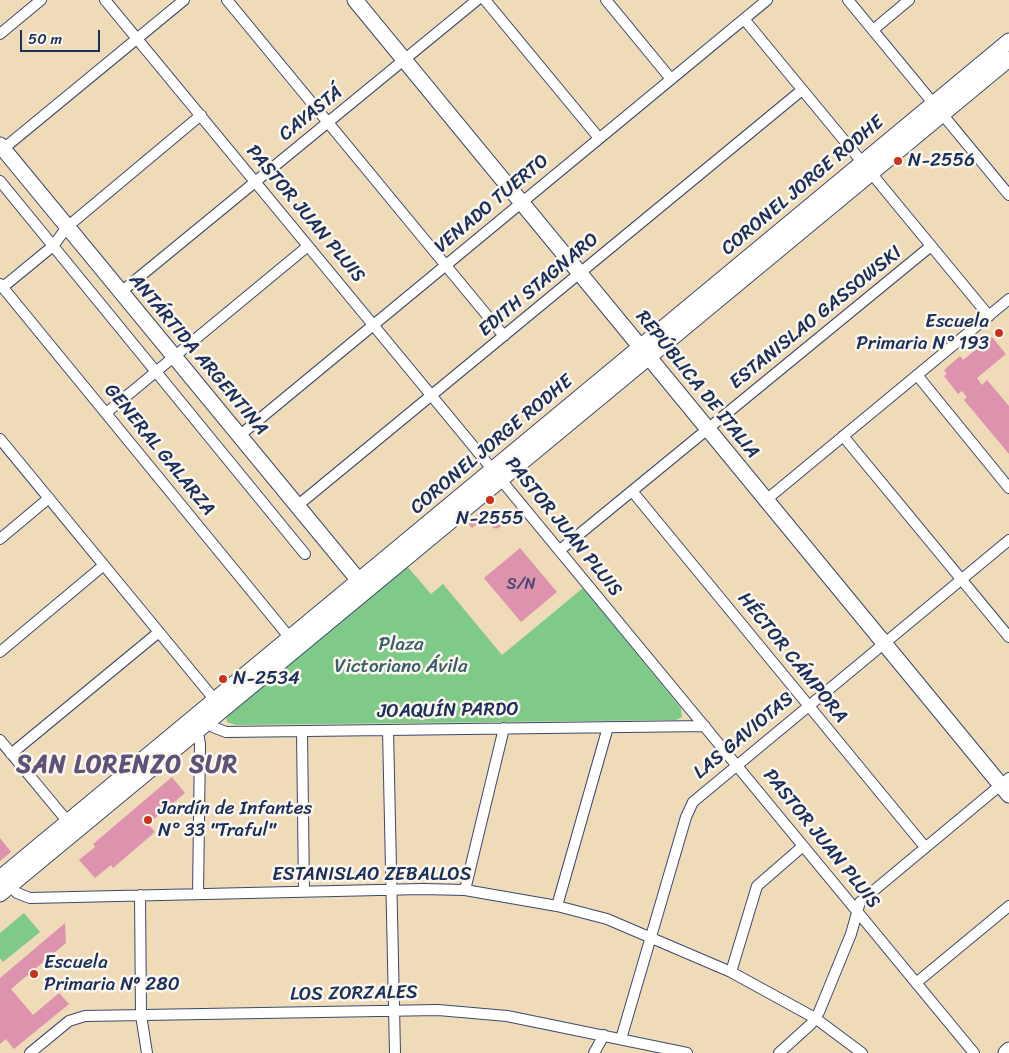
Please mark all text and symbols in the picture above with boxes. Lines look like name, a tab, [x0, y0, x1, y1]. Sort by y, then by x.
scale bar	[22, 20, 102, 52]
text: 50 m	[28, 26, 62, 52]
street label: CAYASTÁ	[275, 82, 347, 146]
street label: CORONEL JORGE RODHE	[717, 111, 889, 261]
street label: PASTOR JUAN PLUIS	[241, 141, 369, 287]
street label: VENADO TUERTO	[430, 150, 554, 258]
place label: N-2556	[908, 150, 975, 172]
marker: N-2556	[892, 155, 904, 167]
street label: EDITH STAGNARO	[474, 228, 604, 342]
street label: ESTANISLAO GASSOWSKI	[725, 242, 907, 394]
street label: ANTÁRTIDA ARGENTINA	[124, 269, 272, 441]
street label: REPÚBLICA DE ITALIA	[630, 306, 764, 464]
place label: Escuela Primaria N° 193	[856, 311, 989, 355]
marker: Escuela Primaria N° 193	[993, 327, 1005, 339]
street label: CORONEL JORGE RODHE	[406, 370, 578, 520]
street label: GENERAL GALARZA	[99, 380, 219, 520]
street label: PASTOR JUAN PLUIS	[500, 453, 626, 601]
marker: N-2555	[484, 494, 496, 506]
place label: N-2555	[456, 508, 524, 530]
house number: S/N	[506, 575, 536, 595]
street label: HÉCTOR CÁMPORA	[732, 588, 852, 728]
park label: Plaza Victoriano Ávila	[335, 634, 467, 678]
place label: N-2534	[233, 668, 300, 690]
marker: N-2534	[217, 673, 229, 685]
street label: LAS GAVIOTAS	[689, 688, 799, 784]
street label: JOAQUÍN PARDO	[377, 698, 519, 724]
district label: SAN LORENZO SUR	[14, 752, 240, 780]
street label: PASTOR JUAN PLUIS	[758, 765, 884, 913]
place label: Jardín de Infantes N° 33 "Traful"	[158, 798, 312, 842]
marker: Jardín de Infantes N° 33 "Traful"	[142, 814, 154, 826]
street label: ESTANISLAO ZEBALLOS	[272, 864, 472, 886]
place label: Escuela Primaria Nº 280	[44, 952, 180, 996]
marker: Escuela Primaria Nº 280	[28, 968, 40, 980]
street label: LOS ZORZALES	[290, 981, 418, 1007]

